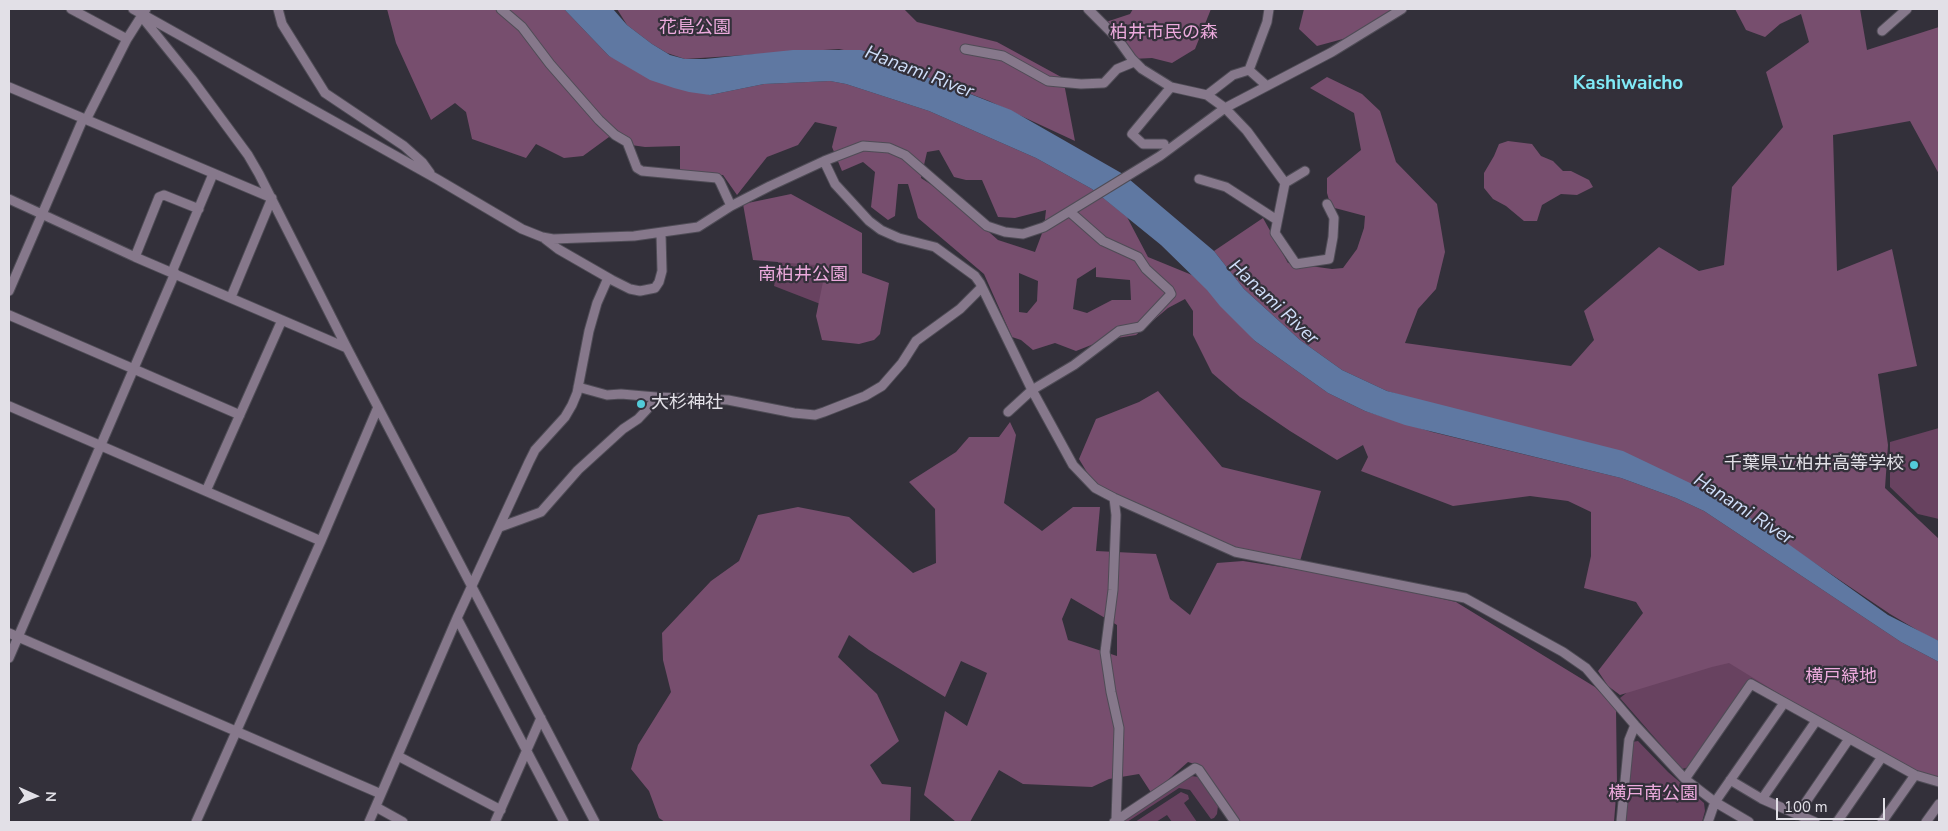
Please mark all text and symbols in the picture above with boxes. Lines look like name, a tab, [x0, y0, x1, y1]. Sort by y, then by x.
park label: 花島公園	[659, 18, 731, 40]
park label: 柏井市民の森	[1110, 23, 1218, 45]
water label: Hanami River	[861, 42, 977, 104]
district label: Kashiwaicho	[1573, 73, 1683, 95]
water label: Hanami River	[1223, 256, 1323, 350]
park label: 南柏井公園	[758, 265, 848, 287]
place label: 大杉神社	[651, 393, 723, 415]
marker: 大杉神社	[635, 398, 647, 410]
place label: 千葉県立柏井高等学校	[1724, 454, 1904, 476]
marker: 千葉県立柏井高等学校	[1908, 459, 1920, 471]
water label: Hanami River	[1689, 469, 1797, 551]
park label: 横戸緑地	[1805, 667, 1877, 689]
north arrow	[10, 771, 60, 821]
park label: 横戸南公園	[1608, 784, 1698, 806]
scale bar	[1778, 788, 1887, 820]
text: N	[41, 791, 60, 802]
text: 100 m	[1784, 797, 1828, 817]

